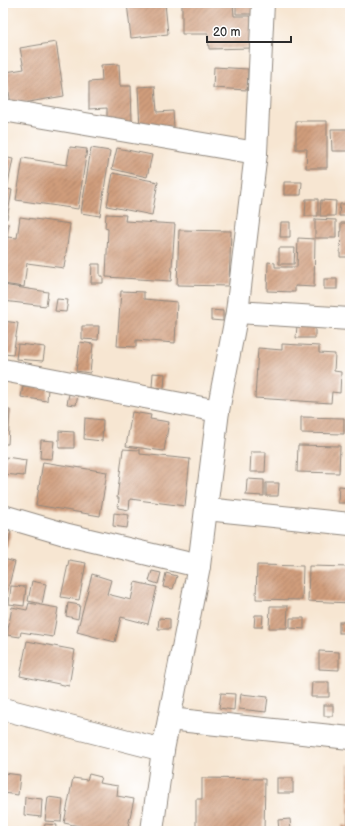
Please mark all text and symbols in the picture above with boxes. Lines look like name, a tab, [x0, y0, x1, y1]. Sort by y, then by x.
scale bar	[207, 18, 291, 44]
text: 20 m	[213, 25, 240, 40]

